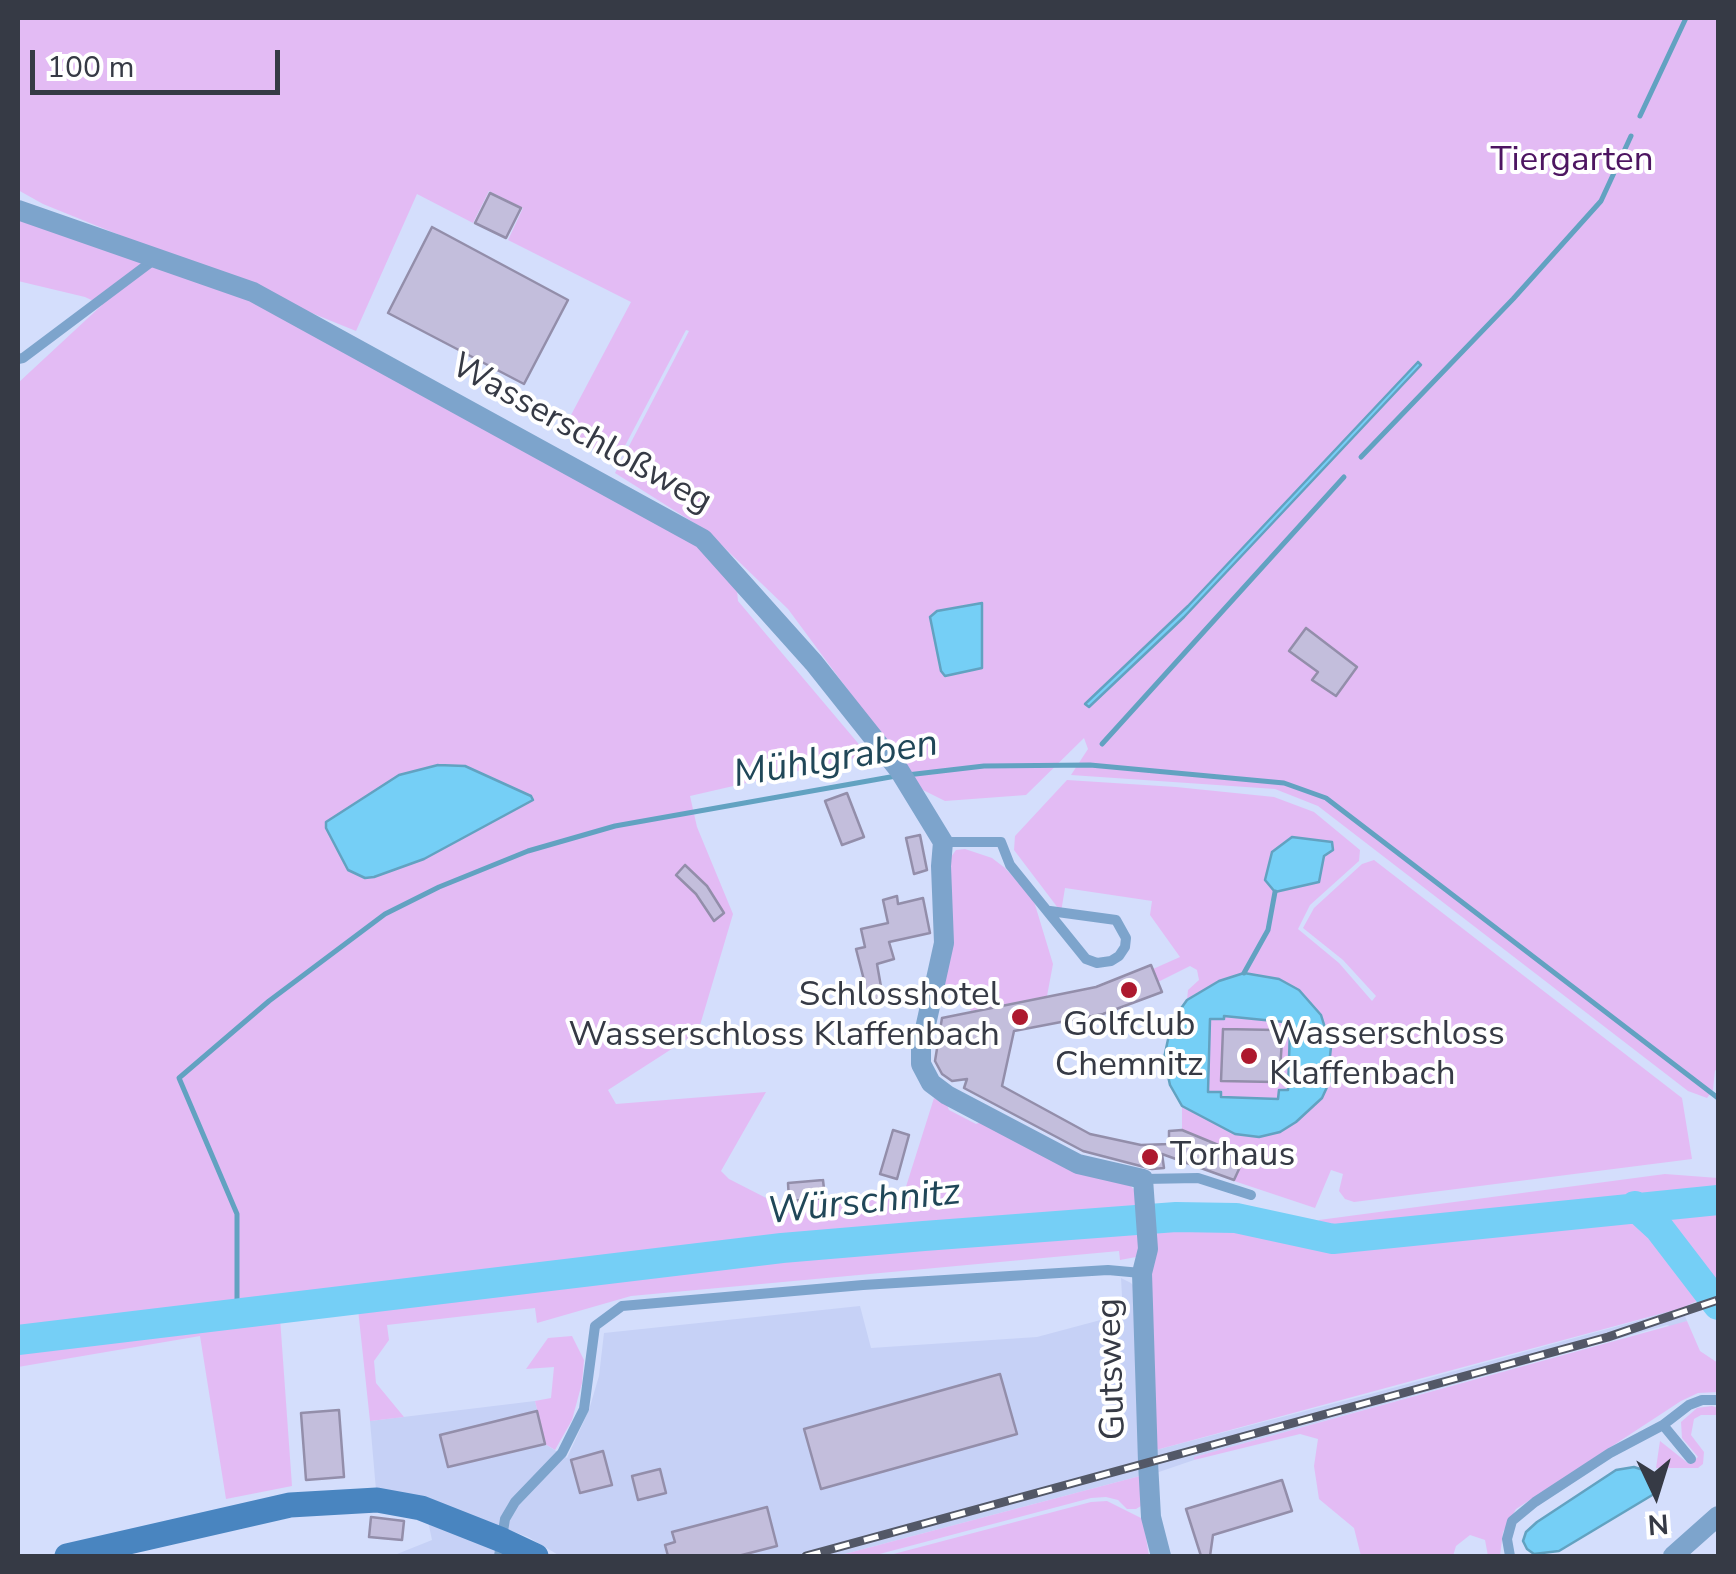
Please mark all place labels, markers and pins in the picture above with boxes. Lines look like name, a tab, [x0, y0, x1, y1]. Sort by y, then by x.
place label: Schlosshotel Wasserschloss Klaffenbach	[568, 976, 1000, 1058]
marker: Golfclub Chemnitz	[1118, 979, 1140, 1001]
marker: Schlosshotel Wasserschloss Klaffenbach	[1009, 1006, 1031, 1028]
place label: Golfclub Chemnitz	[1055, 1006, 1203, 1088]
place label: Wasserschloss Klaffenbach	[1269, 1015, 1505, 1097]
marker: Wasserschloss Klaffenbach	[1238, 1045, 1260, 1067]
place label: Torhaus	[1170, 1136, 1295, 1178]
marker: Torhaus	[1139, 1146, 1161, 1168]

